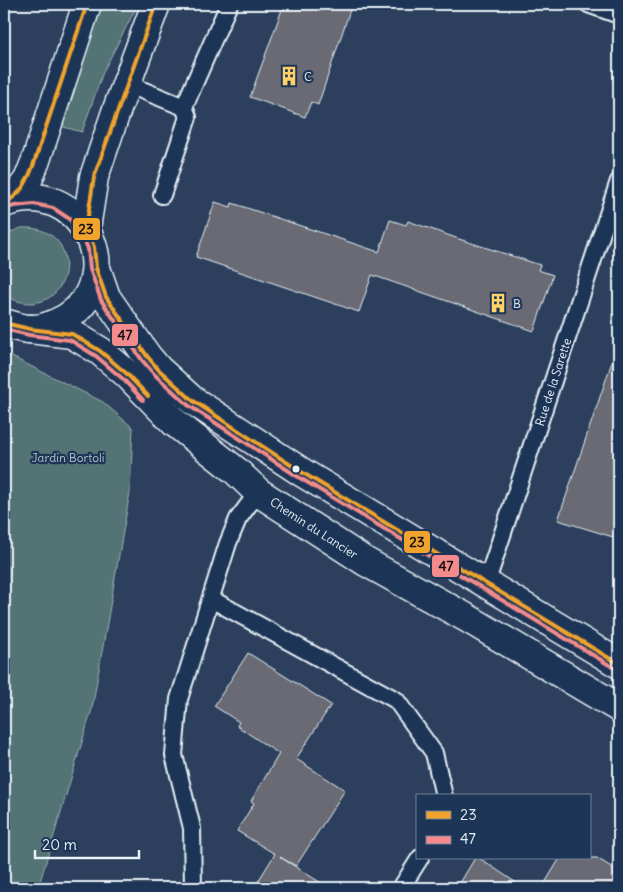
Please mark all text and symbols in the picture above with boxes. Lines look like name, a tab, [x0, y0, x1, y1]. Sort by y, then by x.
building icon: C	[278, 65, 300, 87]
place label: C	[304, 69, 312, 84]
line badge: 23	[72, 217, 101, 241]
text: 23	[78, 220, 94, 238]
building icon: B	[487, 292, 509, 314]
place label: B	[513, 296, 521, 311]
line badge: 47	[111, 323, 139, 347]
text: 47	[118, 326, 133, 344]
street label: Rue de la Sarette	[532, 336, 574, 428]
park label: Jardin Bortoli	[32, 450, 104, 465]
unlabelled marker	[291, 464, 301, 474]
street label: Chemin du Lancier	[267, 494, 361, 562]
line badge: 23	[403, 530, 431, 554]
text: 23	[409, 533, 425, 551]
line badge: 47	[431, 554, 460, 578]
text: 47	[439, 557, 454, 575]
legend	[416, 794, 590, 860]
text: 23	[460, 805, 477, 824]
scale bar	[35, 827, 139, 859]
text: 47	[460, 829, 476, 848]
text: 20 m	[42, 835, 77, 854]

